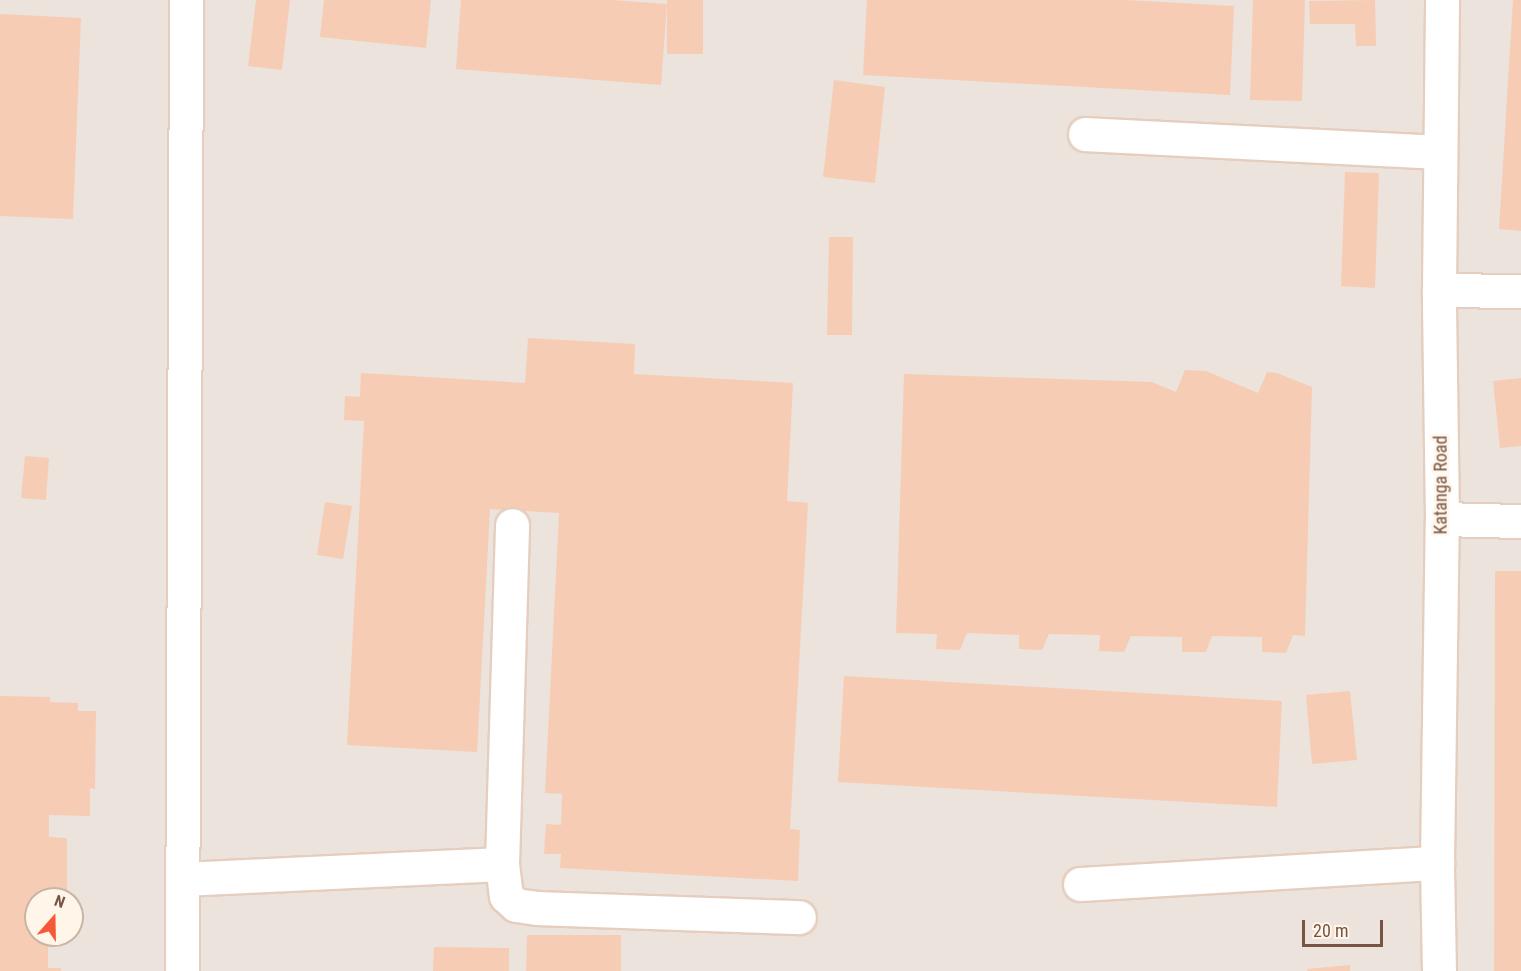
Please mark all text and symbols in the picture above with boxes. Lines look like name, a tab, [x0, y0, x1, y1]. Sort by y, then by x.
street label: Katanga Road	[1430, 436, 1452, 534]
north arrow	[24, 887, 84, 947]
text: N	[52, 891, 67, 912]
scale bar	[1305, 908, 1386, 946]
text: 20 m	[1313, 920, 1348, 941]

